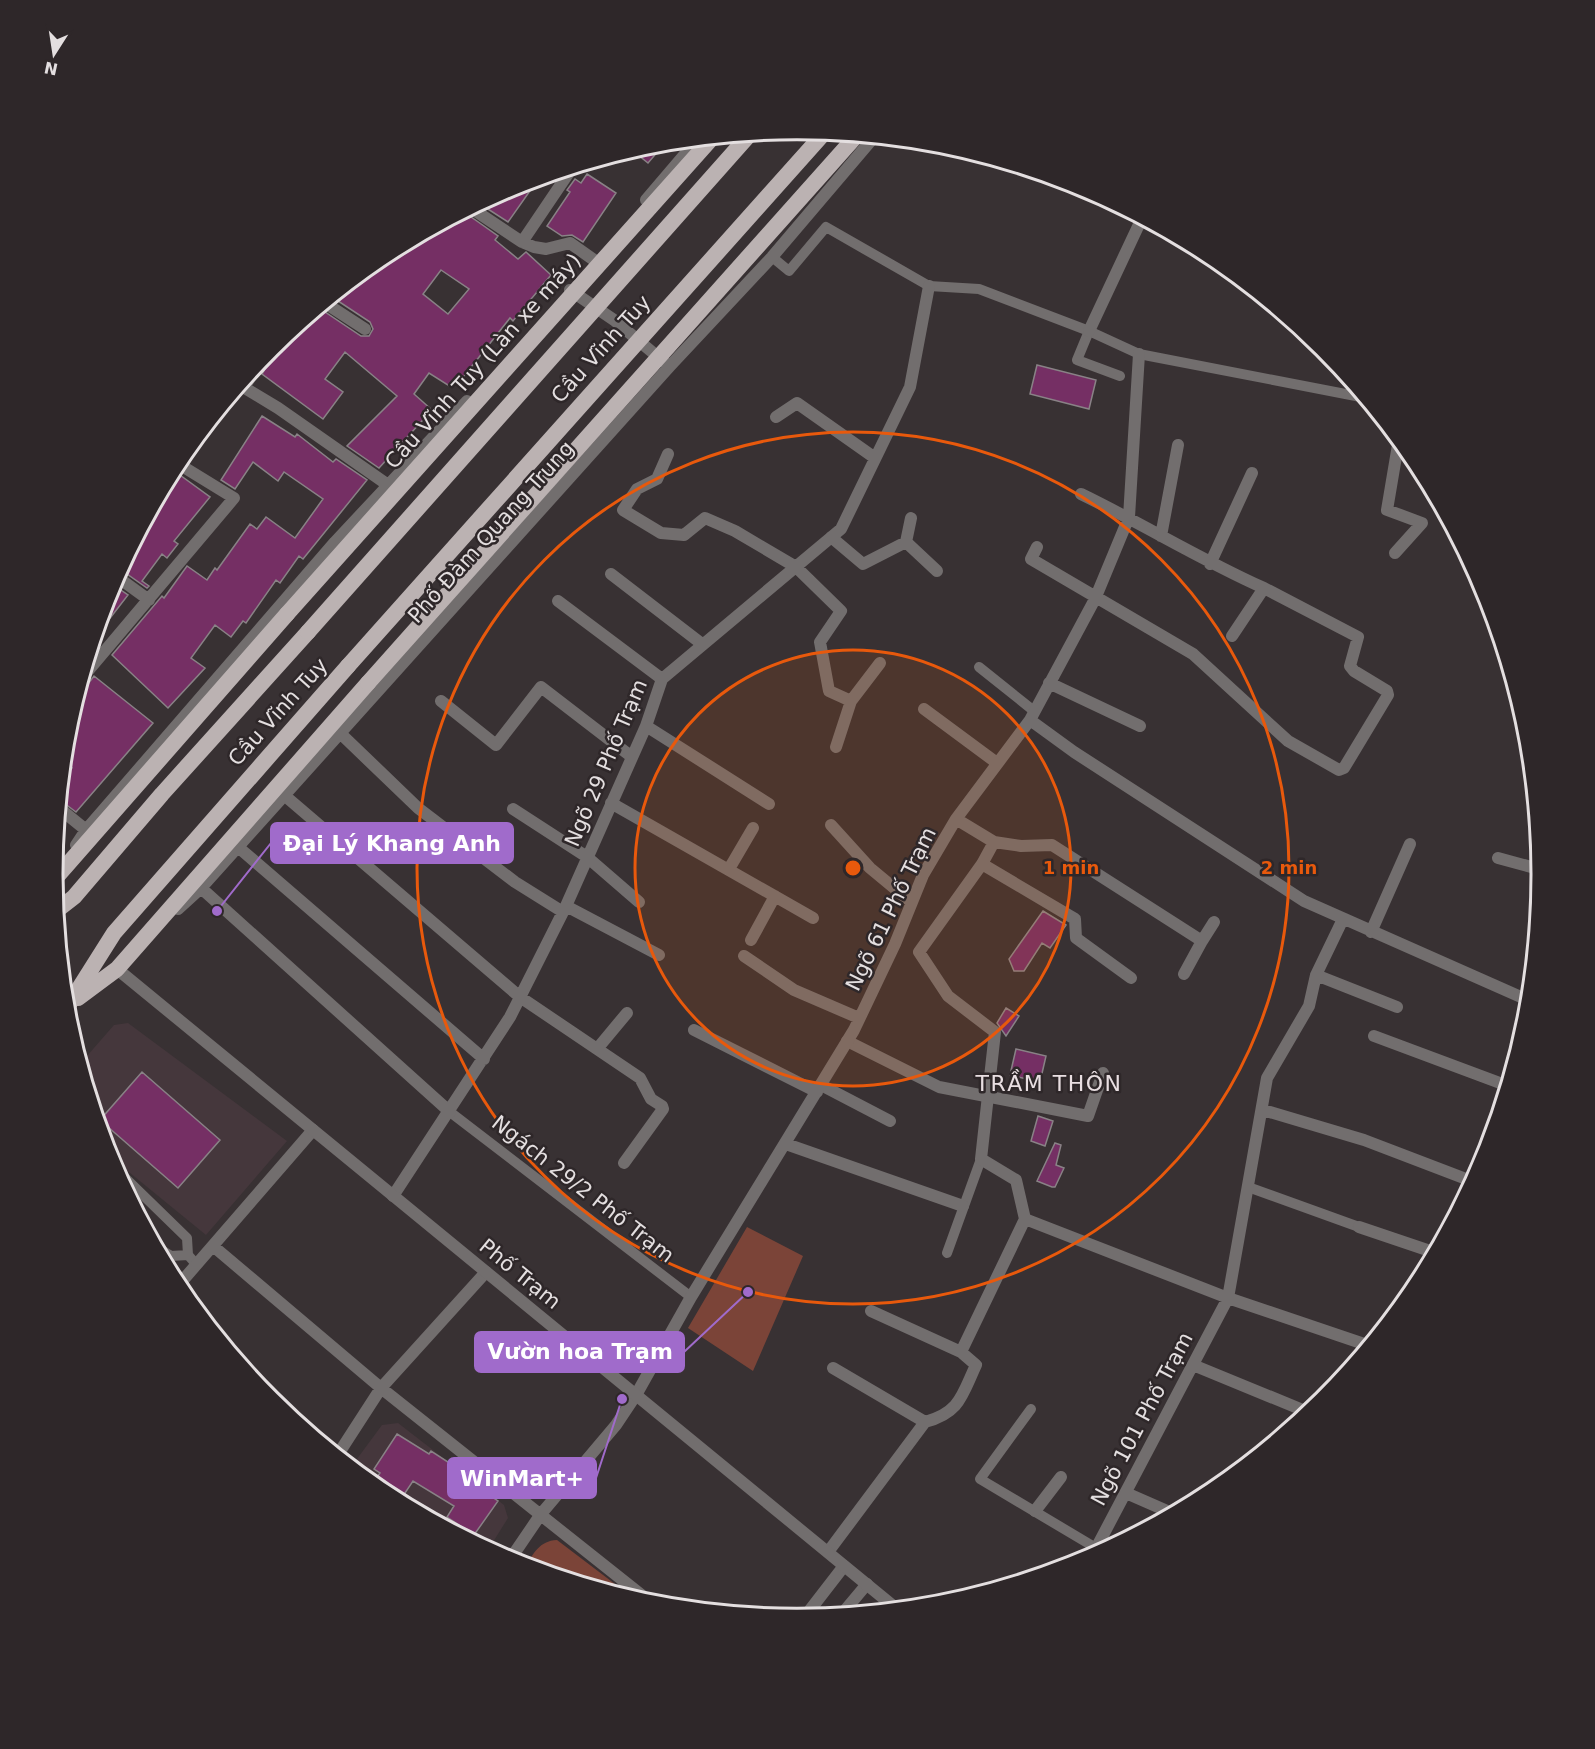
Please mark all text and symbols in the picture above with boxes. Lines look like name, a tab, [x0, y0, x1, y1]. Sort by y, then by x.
north arrow	[24, 24, 84, 84]
text: N	[42, 57, 60, 79]
street label: Cầu Vĩnh Tuy (Làn xe máy)	[380, 249, 586, 473]
street label: Cầu Vĩnh Tuy	[546, 290, 656, 408]
street label: Phố Đàm Quang Trung	[403, 436, 579, 628]
street label: Cầu Vĩnh Tuy	[223, 653, 333, 771]
street label: Ngõ 29 Phố Trạm	[560, 676, 652, 850]
callout: Đại Lý Khang Anh	[271, 823, 513, 863]
street label: Ngõ 61 Phố Trạm	[841, 823, 941, 995]
text: Đại Lý Khang Anh	[283, 831, 501, 856]
text: 1 min	[1043, 857, 1099, 878]
text: 2 min	[1261, 857, 1317, 878]
centre of rings	[843, 858, 863, 878]
district label: TRẦM THÔN	[974, 1069, 1123, 1096]
street label: Ngách 29/2 Phố Trạm	[487, 1110, 679, 1268]
street label: Phố Trạm	[475, 1234, 565, 1314]
street label: Ngõ 101 Phố Trạm	[1086, 1328, 1198, 1510]
callout: Vườn hoa Trạm	[475, 1332, 684, 1372]
text: Vườn hoa Trạm	[487, 1339, 673, 1364]
callout: WinMart+	[448, 1458, 596, 1498]
text: WinMart+	[460, 1466, 584, 1491]

